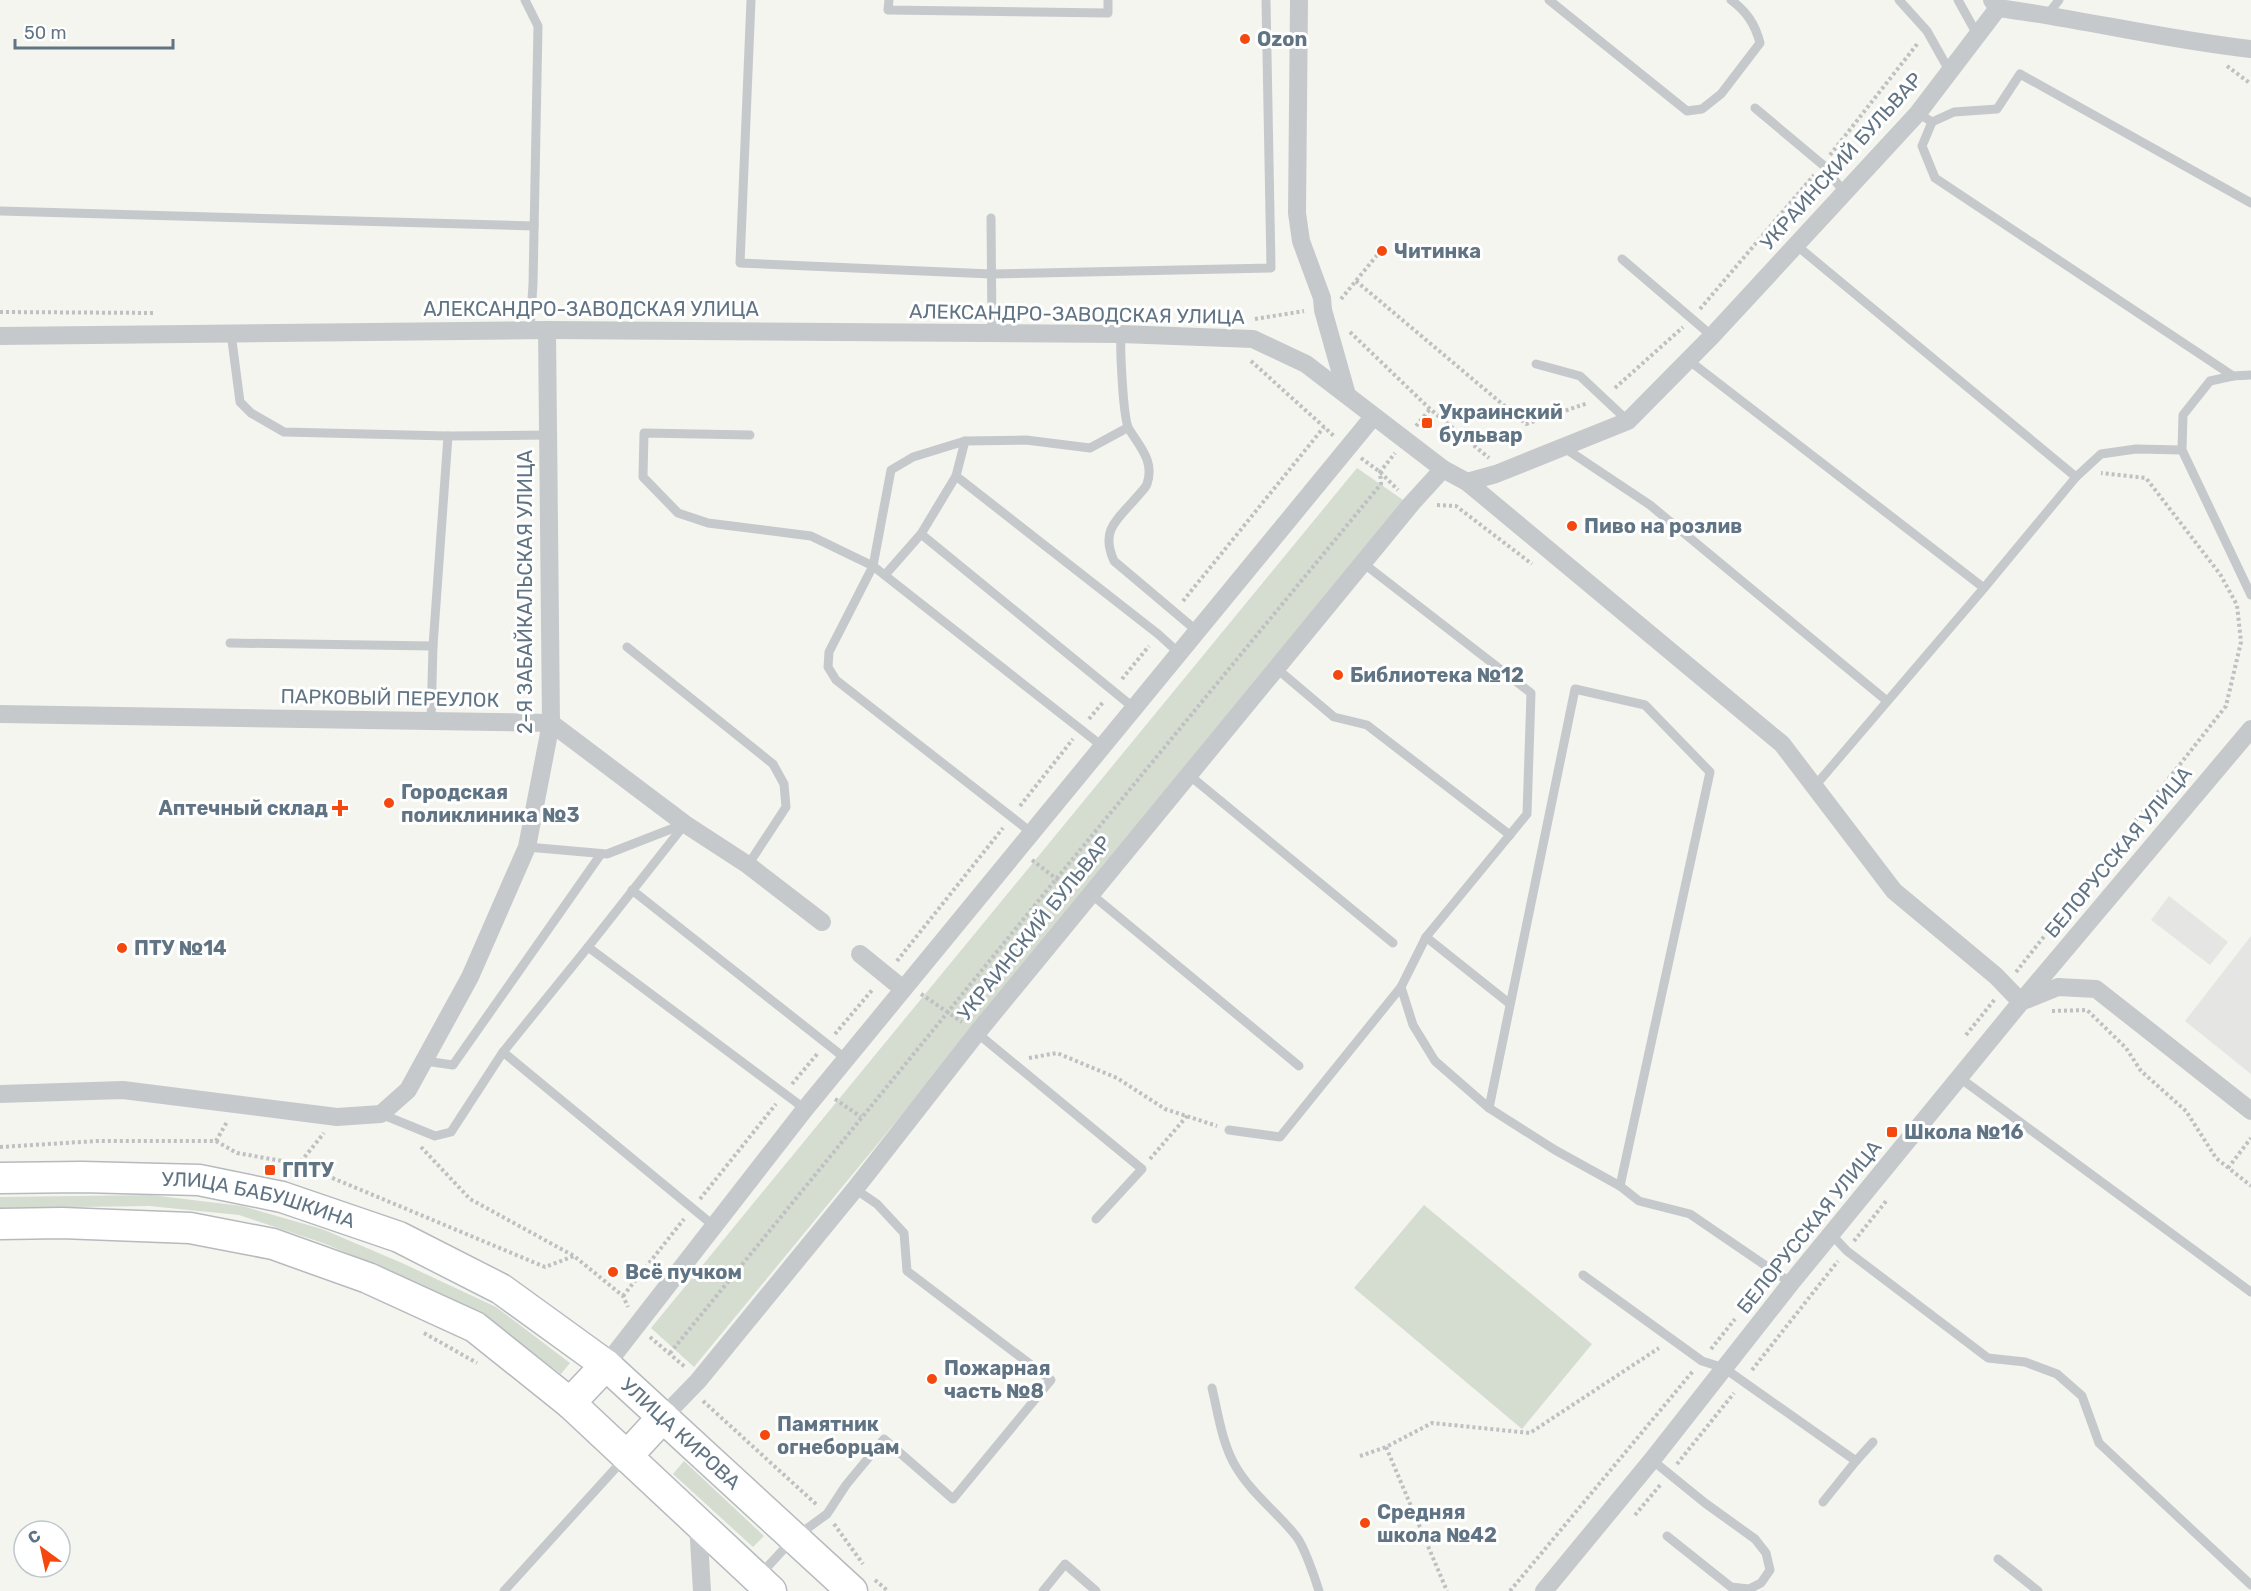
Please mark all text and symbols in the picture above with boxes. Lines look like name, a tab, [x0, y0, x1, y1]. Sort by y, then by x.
scale bar	[15, 12, 172, 50]
text: 50 m	[24, 22, 67, 44]
place label: Ozon	[1257, 27, 1307, 51]
marker: Ozon	[1238, 32, 1252, 46]
street label: УКРАИНСКИЙ БУЛЬВАР	[1755, 67, 1927, 255]
place label: Читинка	[1394, 239, 1481, 263]
marker: Читинка	[1375, 244, 1389, 258]
street label: АЛЕКСАНДРО-ЗАВОДСКАЯ УЛИЦА	[423, 297, 759, 321]
street label: АЛЕКСАНДРО-ЗАВОДСКАЯ УЛИЦА	[909, 299, 1245, 329]
place label: Украинский бульвар	[1439, 400, 1563, 447]
marker: Украинский бульвар	[1420, 416, 1434, 430]
street label: 2-Я ЗАБАЙКАЛЬСКАЯ УЛИЦА	[513, 450, 537, 734]
place label: Пиво на розлив	[1584, 514, 1742, 538]
marker: Пиво на розлив	[1565, 519, 1579, 533]
place label: Библиотека №12	[1350, 663, 1524, 687]
marker: Библиотека №12	[1331, 668, 1345, 682]
street label: ПАРКОВЫЙ ПЕРЕУЛОК	[280, 684, 500, 712]
street label: БЕЛОРУССКАЯ УЛИЦА	[2039, 762, 2197, 942]
place label: Городская поликлиника №3	[401, 780, 580, 827]
place label: Аптечный склад	[159, 796, 328, 820]
marker: Городская поликлиника №3	[382, 796, 396, 810]
marker: Аптечный склад	[333, 801, 347, 815]
street label: УКРАИНСКИЙ БУЛЬВАР	[952, 831, 1116, 1025]
place label: ПТУ №14	[134, 936, 227, 960]
marker: ПТУ №14	[115, 941, 129, 955]
place label: Школа №16	[1904, 1120, 2023, 1144]
marker: Школа №16	[1885, 1125, 1899, 1139]
street label: БЕЛОРУССКАЯ УЛИЦА	[1732, 1135, 1886, 1319]
place label: ГПТУ	[282, 1158, 335, 1182]
marker: ГПТУ	[263, 1163, 277, 1177]
street label: УЛИЦА БАБУШКИНА	[161, 1167, 358, 1233]
place label: Всё пучком	[625, 1260, 742, 1284]
marker: Всё пучком	[606, 1265, 620, 1279]
place label: Пожарная часть №8	[944, 1356, 1050, 1403]
marker: Пожарная часть №8	[925, 1372, 939, 1386]
street label: УЛИЦА КИРОВА	[616, 1373, 746, 1495]
place label: Памятник огнеборцам	[777, 1412, 900, 1459]
marker: Памятник огнеборцам	[758, 1428, 772, 1442]
place label: Средняя школа №42	[1377, 1500, 1497, 1547]
marker: Средняя школа №42	[1358, 1516, 1372, 1530]
north arrow	[12, 1519, 72, 1579]
text: С	[24, 1526, 44, 1548]

